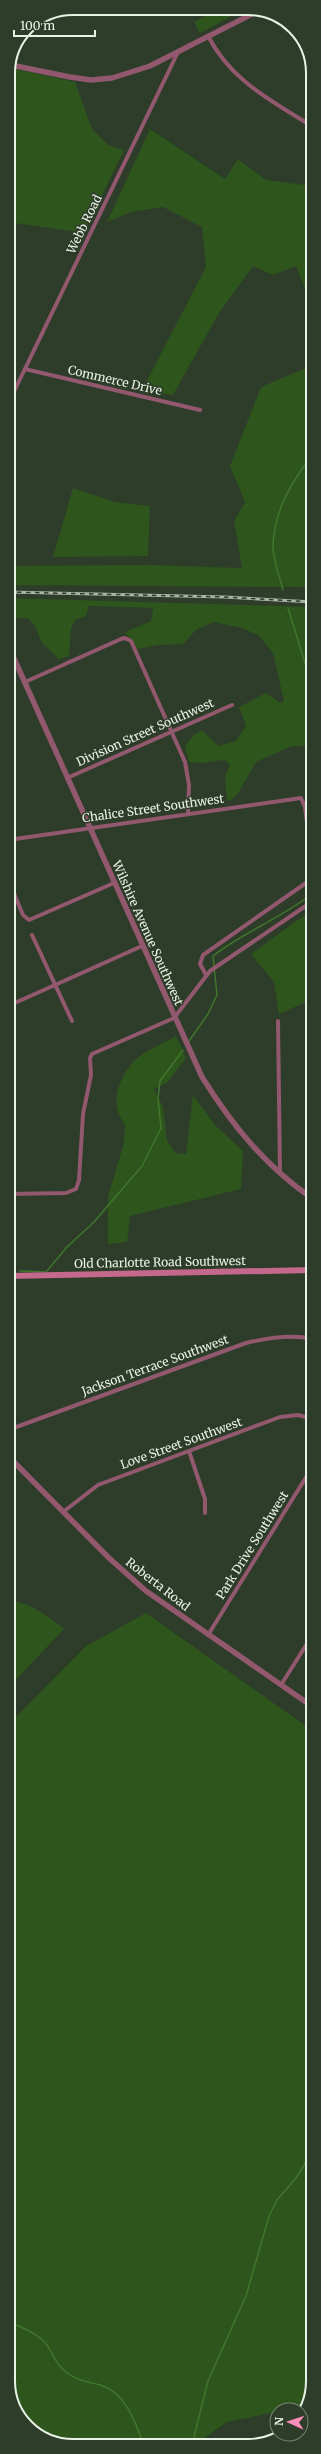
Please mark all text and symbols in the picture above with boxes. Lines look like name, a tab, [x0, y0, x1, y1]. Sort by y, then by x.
scale bar	[14, 12, 95, 38]
text: 100 m	[20, 18, 55, 33]
street label: Webb Road	[63, 192, 105, 257]
street label: Commerce Drive	[67, 362, 163, 398]
street label: Division Street Southwest	[74, 695, 216, 769]
street label: Chalice Street Southwest	[81, 791, 225, 825]
street label: Wilshire Avenue Southwest	[109, 857, 187, 1008]
street label: Old Charlotte Road Southwest	[74, 1253, 246, 1271]
street label: Jackson Terrace Southwest	[79, 1331, 231, 1399]
street label: Love Street Southwest	[118, 1414, 244, 1472]
street label: Park Drive Southwest	[213, 1488, 292, 1602]
street label: Roberta Road	[123, 1554, 193, 1614]
north arrow	[269, 2402, 309, 2442]
text: N	[272, 2416, 286, 2426]

